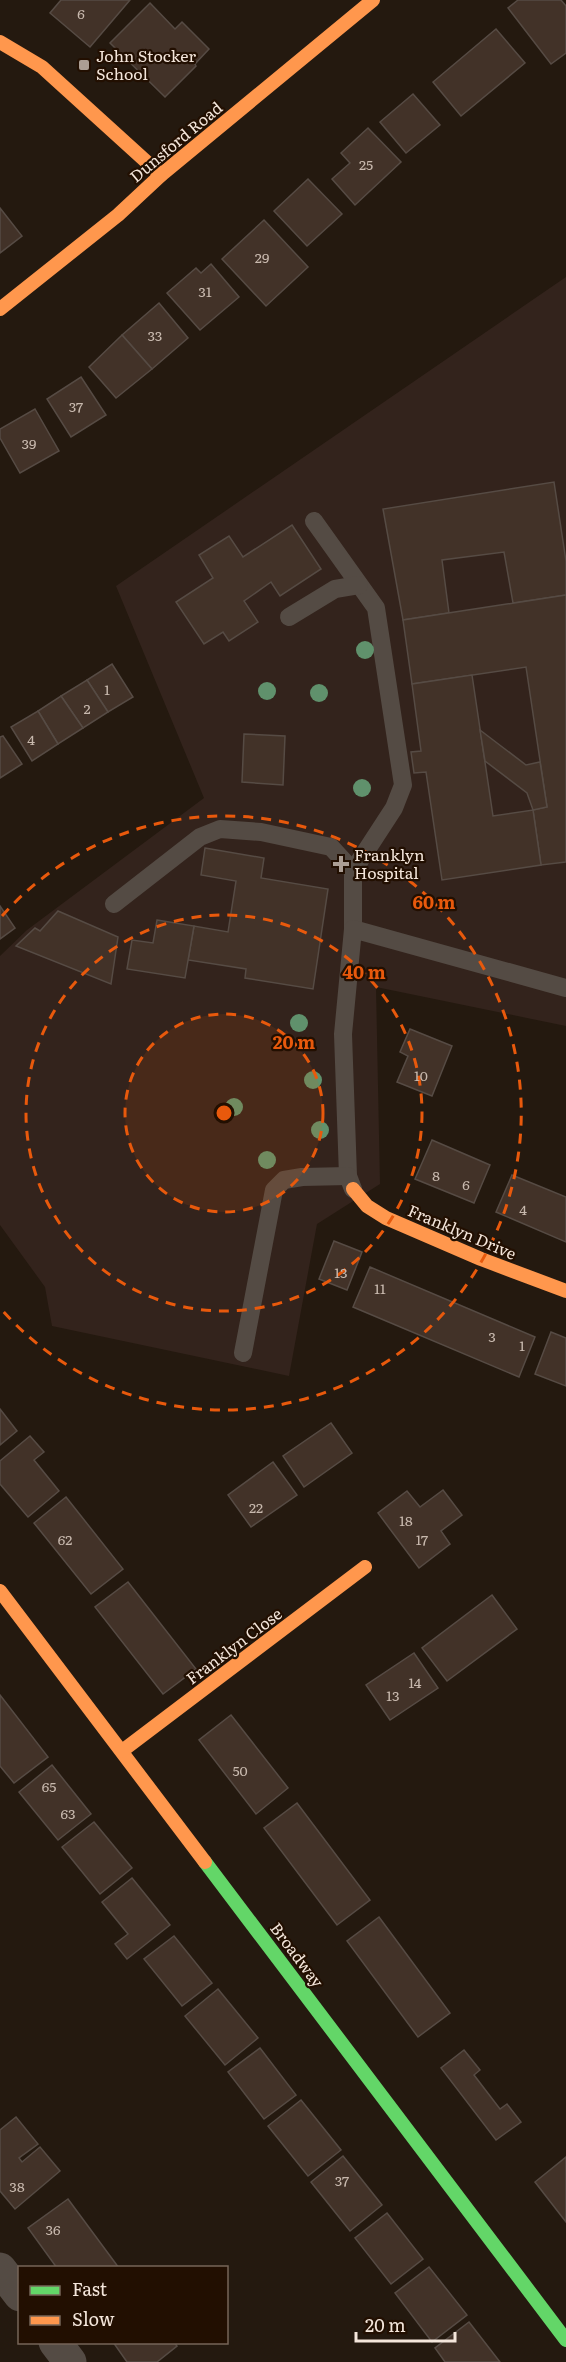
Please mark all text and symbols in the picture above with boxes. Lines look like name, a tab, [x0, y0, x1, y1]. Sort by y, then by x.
house number: 6	[77, 3, 85, 23]
place label: John Stocker School	[96, 43, 196, 85]
marker: John Stocker School	[77, 58, 91, 72]
street label: Dunsford Road	[124, 95, 227, 187]
house number: 25	[359, 154, 373, 174]
house number: 29	[255, 247, 269, 267]
house number: 31	[198, 281, 212, 301]
house number: 33	[148, 325, 162, 345]
house number: 37	[69, 396, 83, 416]
house number: 39	[22, 433, 36, 453]
house number: 1	[104, 679, 110, 699]
house number: 2	[83, 698, 91, 718]
house number: 4	[27, 729, 35, 749]
place label: Franklyn Hospital	[354, 842, 425, 884]
marker: Franklyn Hospital	[332, 855, 350, 873]
text: 60 m	[412, 888, 456, 915]
text: 40 m	[342, 958, 386, 985]
text: 20 m	[273, 1028, 315, 1055]
house number: 10	[414, 1065, 428, 1085]
centre of rings	[214, 1103, 234, 1123]
house number: 8	[432, 1165, 440, 1185]
house number: 6	[462, 1174, 470, 1194]
street label: Franklyn Drive	[404, 1197, 520, 1265]
house number: 4	[519, 1199, 527, 1219]
house number: 13	[334, 1262, 348, 1282]
house number: 11	[374, 1278, 386, 1298]
house number: 3	[488, 1326, 496, 1346]
house number: 1	[519, 1335, 525, 1355]
house number: 22	[249, 1497, 263, 1517]
house number: 18	[399, 1510, 413, 1530]
house number: 62	[58, 1529, 72, 1549]
house number: 17	[416, 1529, 428, 1549]
street label: Franklyn Close	[180, 1601, 286, 1689]
house number: 14	[409, 1672, 422, 1692]
house number: 13	[386, 1685, 400, 1705]
house number: 50	[232, 1760, 248, 1780]
house number: 65	[42, 1776, 56, 1796]
house number: 63	[60, 1803, 76, 1823]
street label: Broadway	[265, 1917, 331, 1993]
house number: 37	[335, 2170, 349, 2190]
house number: 38	[9, 2176, 25, 2196]
house number: 36	[45, 2219, 61, 2239]
legend	[18, 2266, 228, 2344]
text: Fast	[72, 2275, 108, 2302]
text: Slow	[72, 2305, 115, 2332]
scale bar	[356, 2305, 455, 2343]
text: 20 m	[365, 2311, 406, 2338]

